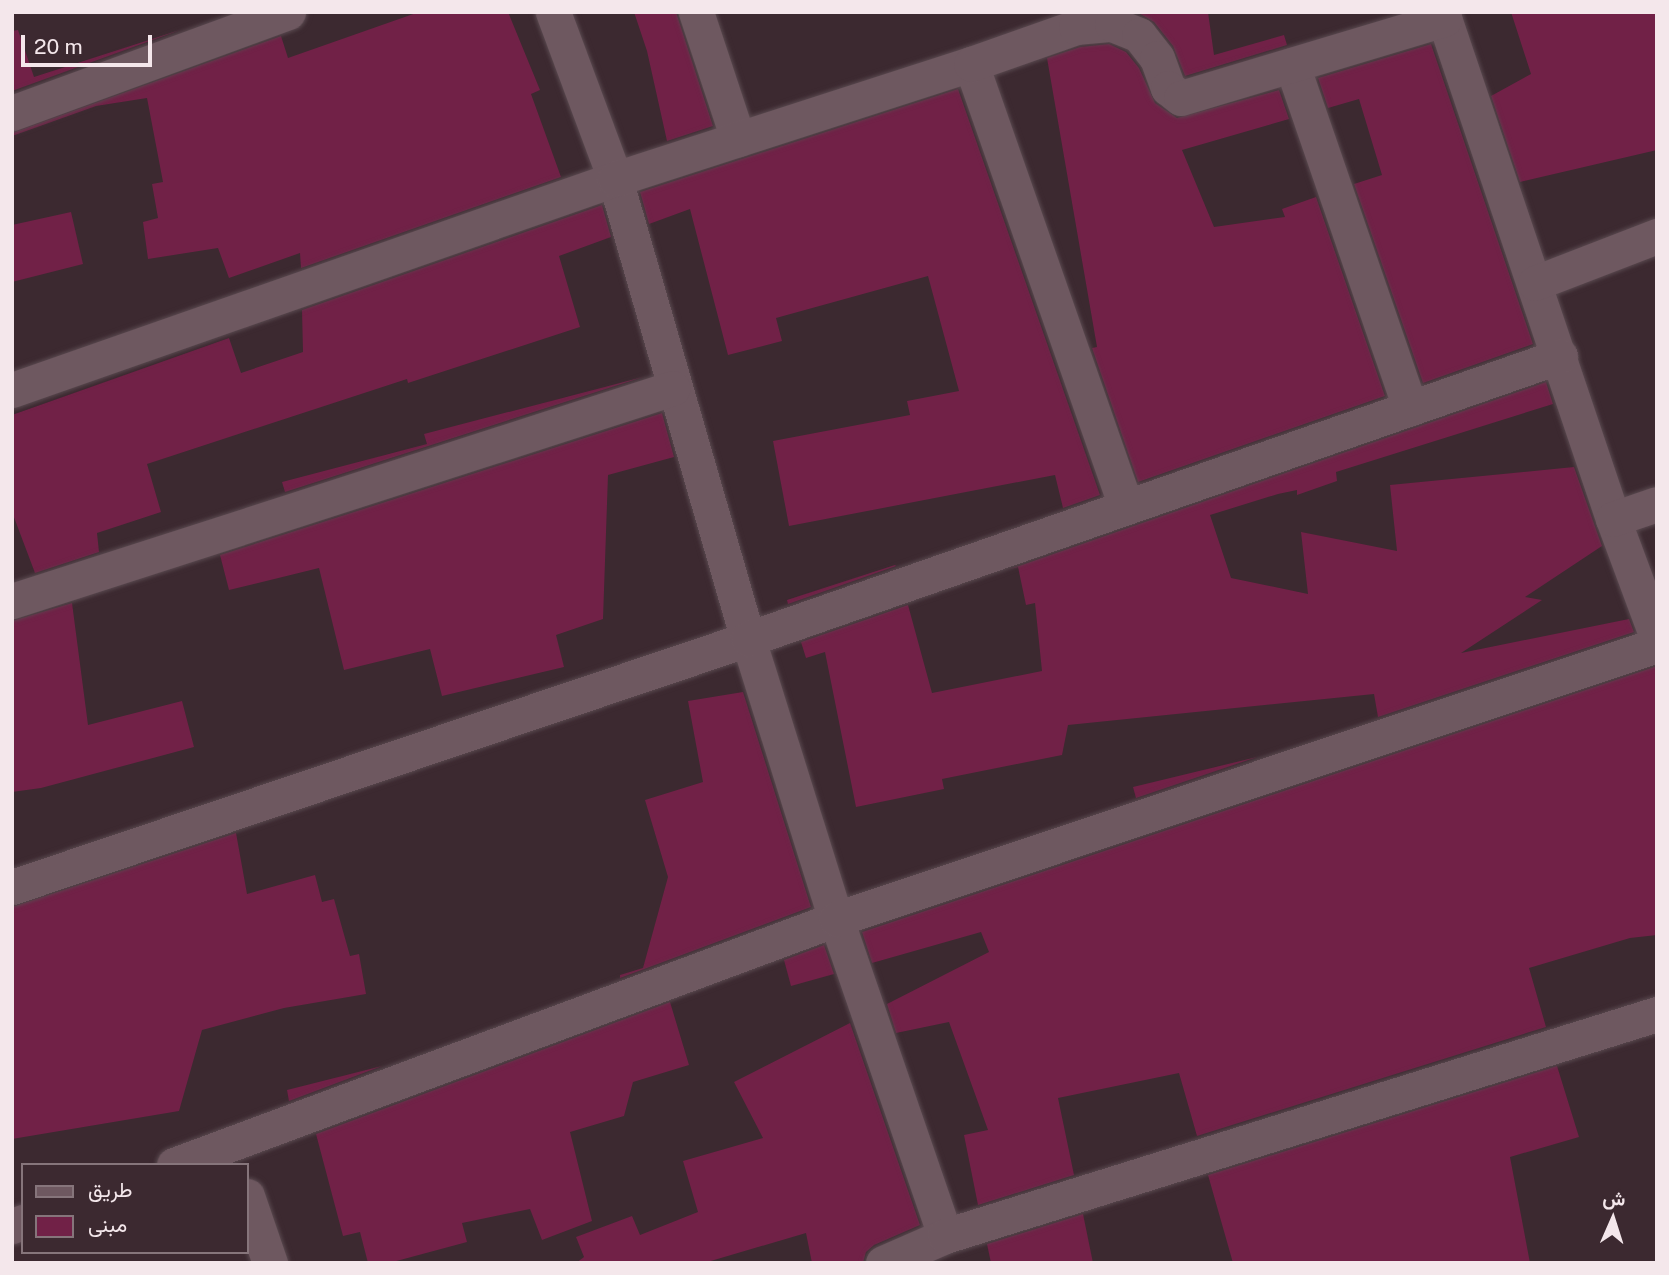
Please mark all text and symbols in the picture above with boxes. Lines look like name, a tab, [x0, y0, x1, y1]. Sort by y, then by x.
scale bar	[24, 21, 156, 65]
text: 20 m	[34, 34, 83, 59]
legend	[21, 1163, 248, 1254]
text: طريق	[88, 1177, 133, 1202]
north arrow	[1578, 1184, 1648, 1254]
text: ش	[1602, 1186, 1626, 1210]
text: مبنى	[88, 1212, 127, 1237]

